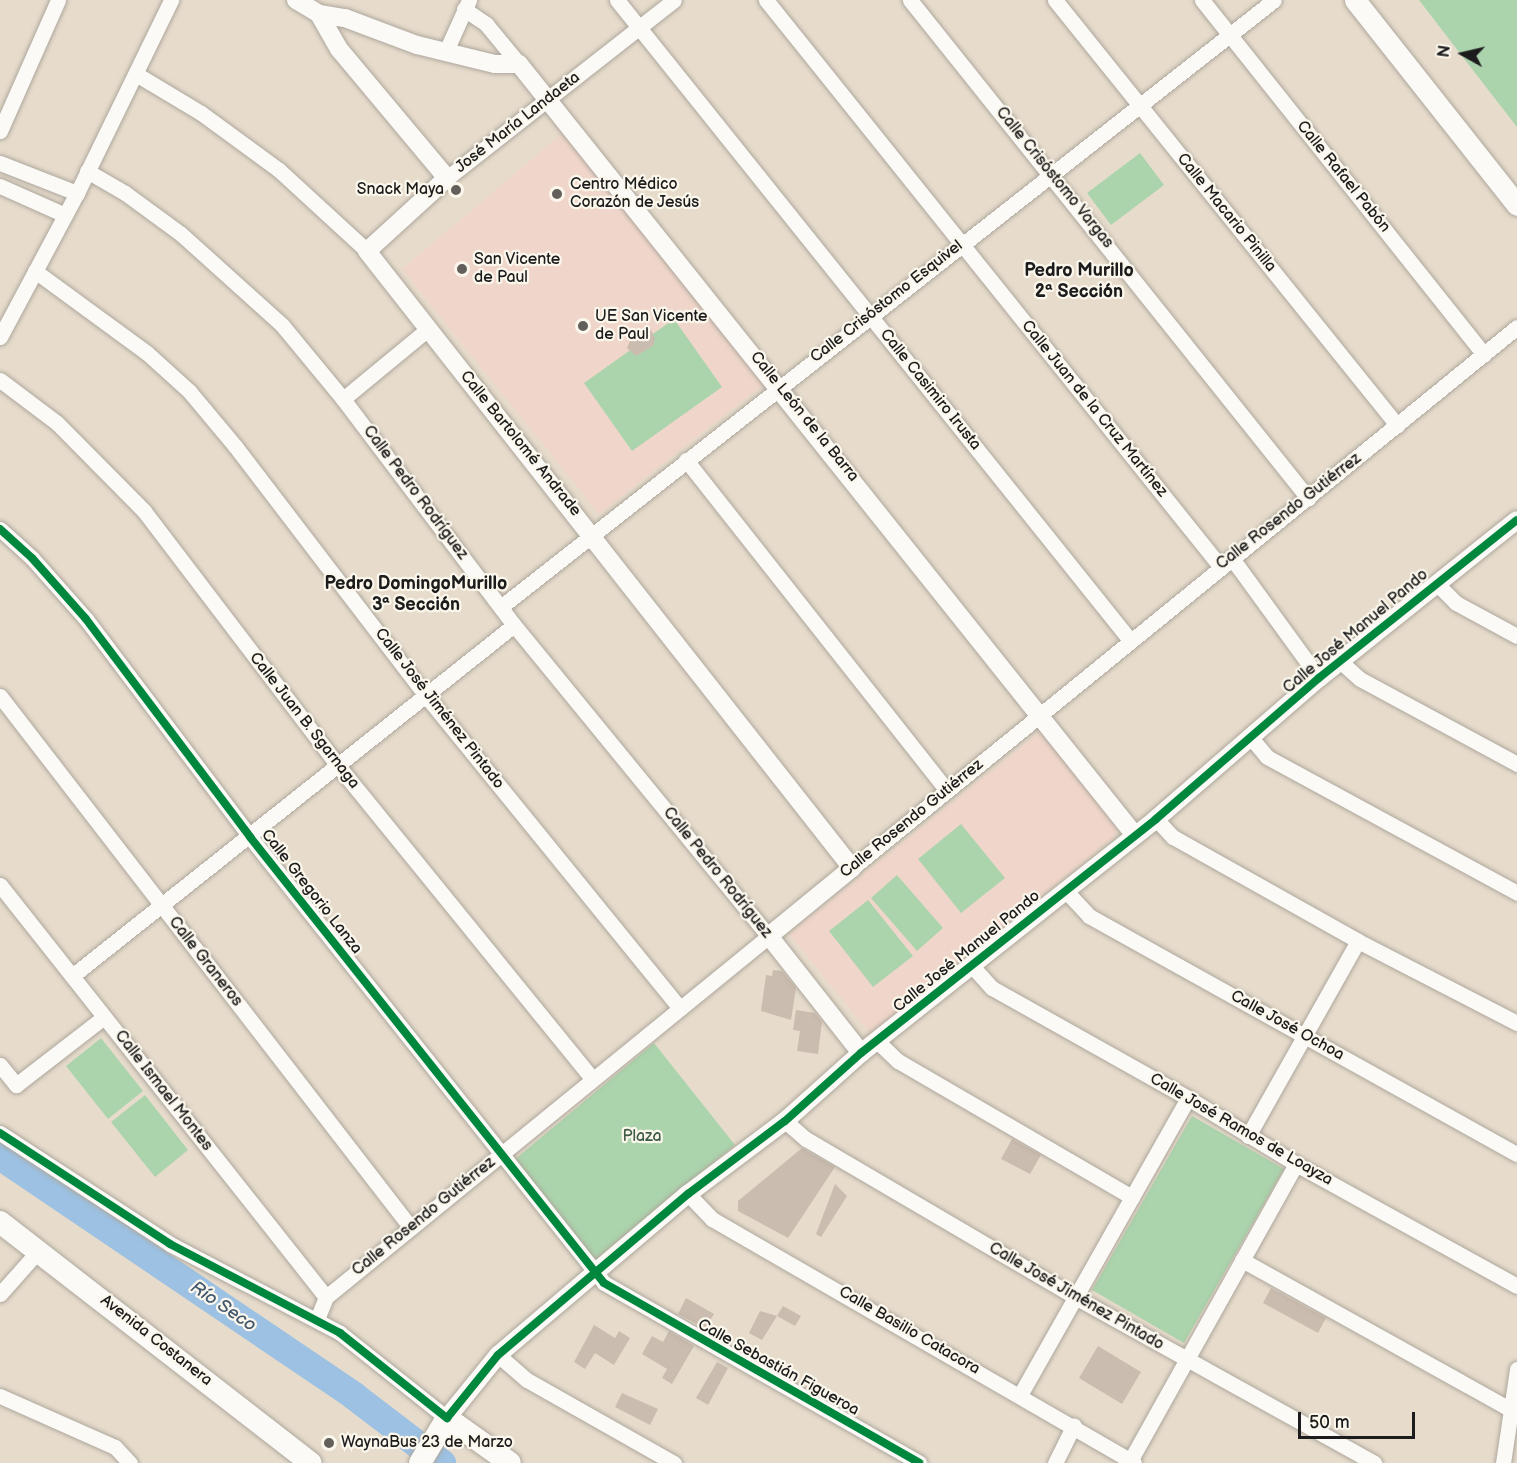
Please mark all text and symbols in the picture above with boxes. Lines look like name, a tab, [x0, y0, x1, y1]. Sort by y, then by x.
north arrow	[1433, 24, 1493, 84]
text: N	[1434, 44, 1455, 59]
street label: José María Landaeta	[452, 68, 584, 178]
street label: Calle Crisóstomo Vargas	[991, 103, 1117, 253]
street label: Calle Rafael Pabón	[1292, 117, 1394, 237]
street label: Calle Macario Pinilla	[1172, 150, 1280, 276]
place label: Centro Médico Corazón de Jesús	[570, 175, 700, 213]
place label: Snack Maya	[357, 180, 444, 200]
marker: Snack Maya	[449, 183, 463, 197]
marker: Centro Médico Corazón de Jesús	[548, 185, 566, 203]
street label: Calle Crisóstomo Esquivel	[807, 237, 967, 367]
place label: San Vicente de Paul	[474, 250, 561, 288]
district label: Pedro Murillo 2ª Sección	[1024, 261, 1134, 304]
marker: San Vicente de Paul	[455, 262, 469, 276]
place label: UE San Vicente de Paul	[595, 307, 708, 345]
street label: Calle Juan de la Cruz Martínez	[1017, 317, 1171, 501]
marker: UE San Vicente de Paul	[576, 319, 590, 333]
street label: Calle Casimiro Irusta	[875, 326, 985, 454]
street label: Calle León de la Barra	[746, 348, 862, 486]
street label: Calle Bartolomé Andrade	[455, 367, 585, 521]
street label: Calle Pedro Rodríguez	[358, 422, 472, 564]
street label: Calle Rosendo Gutiérrez	[1213, 450, 1365, 574]
street label: Calle José Manuel Pando	[1279, 565, 1433, 699]
district label: Pedro DomingoMurillo 3ª Sección	[325, 574, 507, 616]
street label: Calle José Jiménez Pintado	[370, 624, 508, 794]
street label: Calle Juan B. Sgarnaga	[244, 649, 364, 793]
street label: Calle Rosendo Gutiérrez	[837, 755, 987, 883]
street label: Calle Pedro Rodríguez	[658, 804, 776, 942]
street label: Calle Gregorio Lanza	[256, 826, 366, 958]
street label: Calle José Manuel Pando	[889, 887, 1045, 1017]
street label: Calle Graneros	[164, 913, 246, 1011]
street label: Calle José Ochoa	[1226, 987, 1348, 1065]
street label: Calle Ismael Montes	[110, 1027, 216, 1155]
street label: Calle José Ramos de Loayza	[1146, 1069, 1336, 1191]
park label: Plaza	[622, 1127, 662, 1147]
street label: Calle Rosendo Gutiérrez	[349, 1153, 499, 1281]
street label: Calle José Jiménez Pintado	[984, 1239, 1168, 1355]
water label: Río Seco	[186, 1277, 260, 1337]
street label: Calle Basilio Catacora	[835, 1283, 983, 1379]
street label: Avenida Costanera	[96, 1291, 216, 1391]
street label: Calle Sebastián Figueroa	[694, 1315, 862, 1421]
scale bar	[1301, 1400, 1418, 1438]
text: 50 m	[1309, 1412, 1350, 1433]
place label: WaynaBus 23 de Marzo	[341, 1433, 513, 1453]
marker: WaynaBus 23 de Marzo	[322, 1436, 336, 1450]

